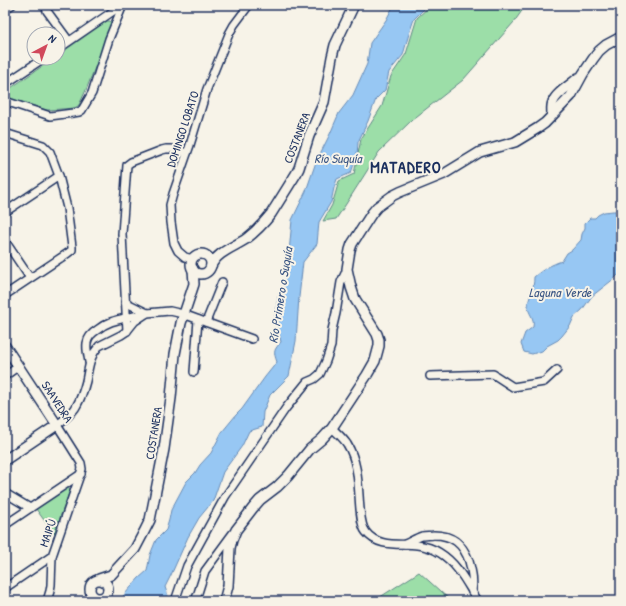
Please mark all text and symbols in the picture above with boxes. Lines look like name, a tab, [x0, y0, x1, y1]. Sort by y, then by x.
north arrow	[26, 26, 66, 66]
text: N	[46, 31, 59, 46]
street label: DOMINGO LOBATO	[162, 88, 203, 169]
street label: COSTANERA	[279, 110, 314, 166]
water label: Río Suquía	[314, 149, 364, 168]
district label: MATADERO	[370, 156, 442, 178]
water label: Río Primero o Suquía	[264, 244, 298, 345]
water label: Laguna Verde	[529, 283, 592, 302]
street label: SAAVEDRA	[38, 378, 77, 426]
street label: COSTANERA	[141, 405, 166, 461]
street label: MAIPÚ	[35, 516, 60, 549]

